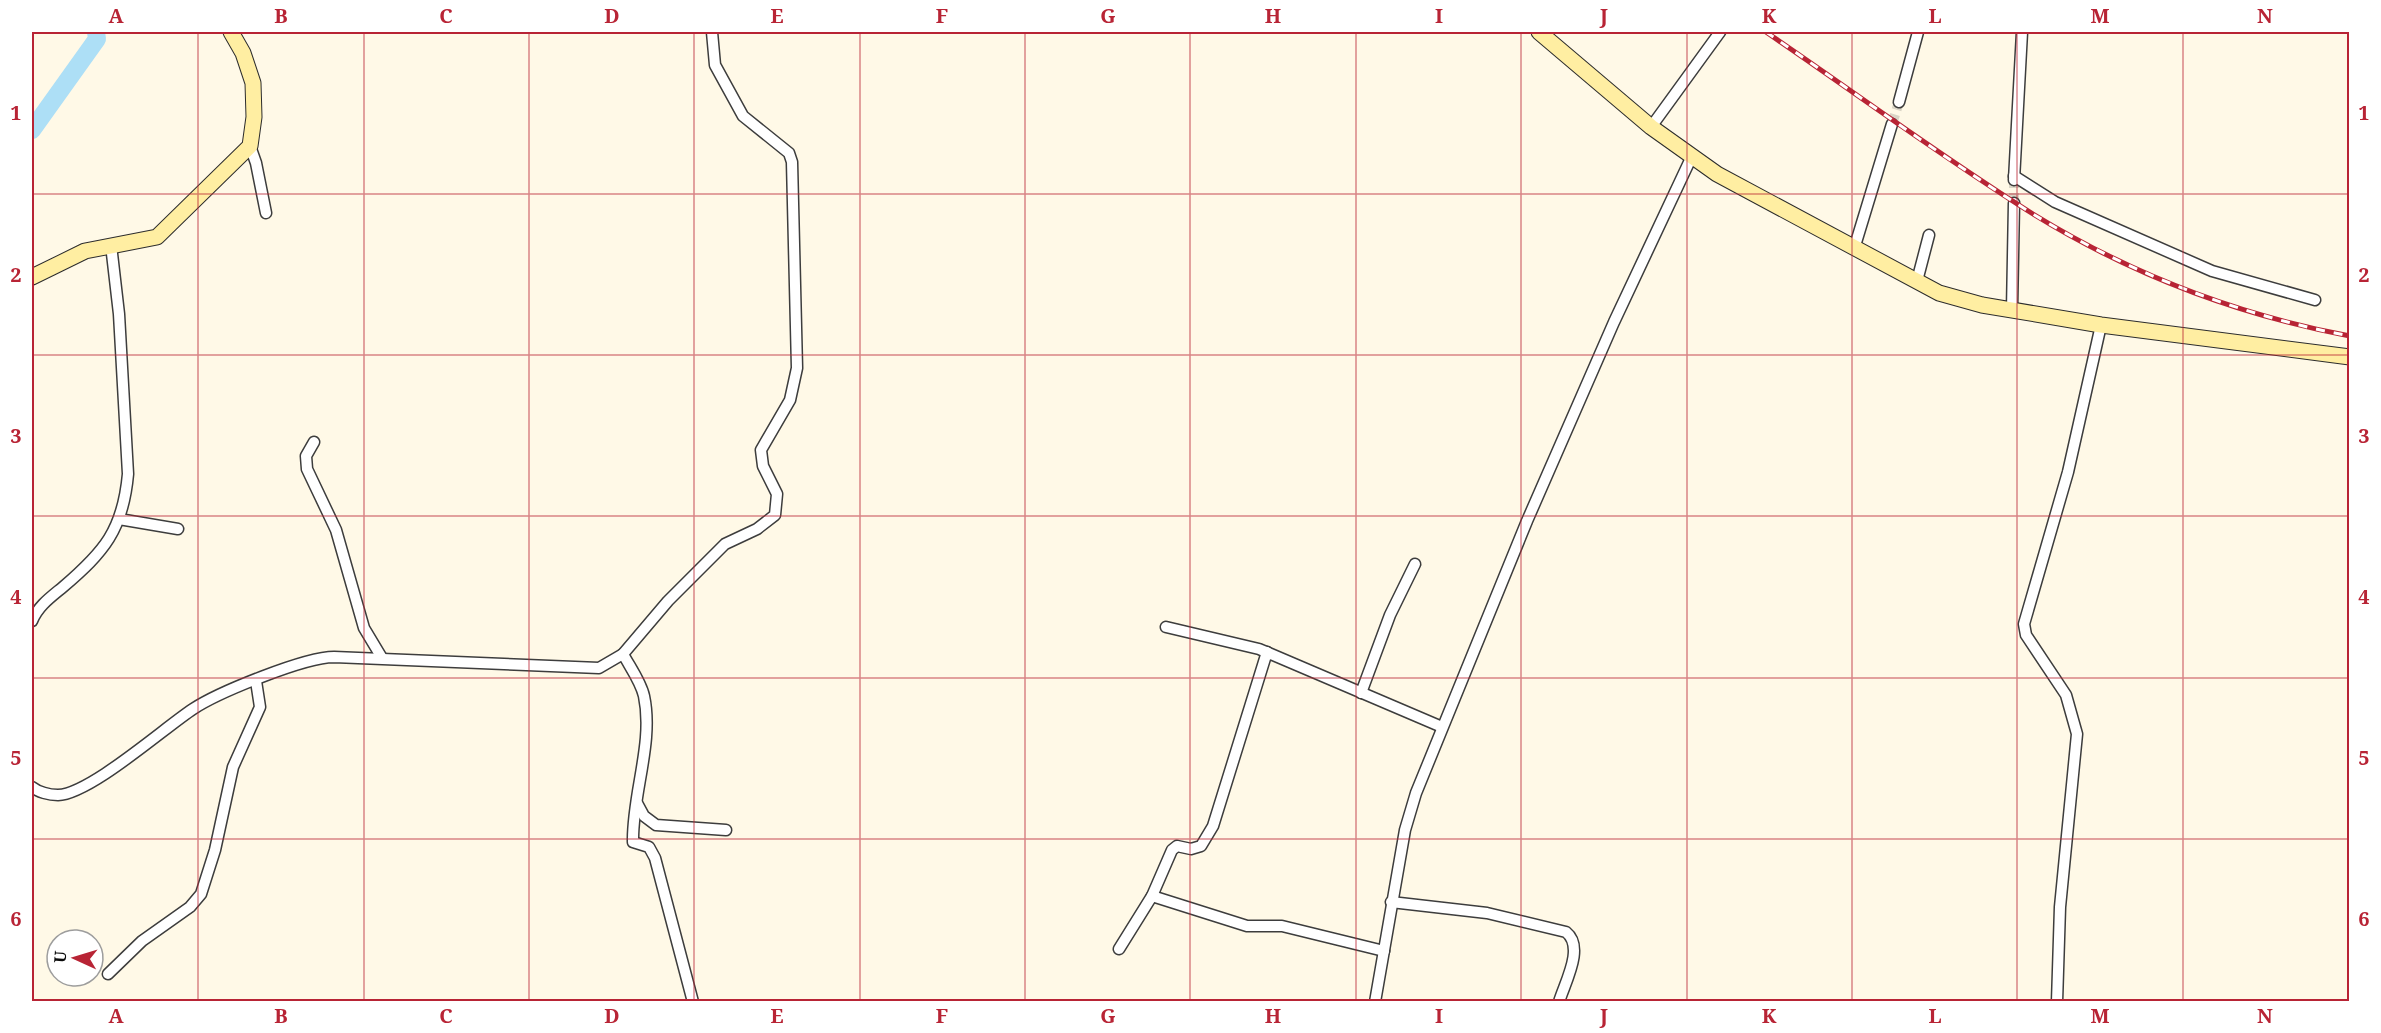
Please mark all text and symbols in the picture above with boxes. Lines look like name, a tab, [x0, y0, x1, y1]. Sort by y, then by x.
text: A	[108, 2, 124, 29]
text: B	[274, 2, 288, 29]
text: C	[439, 2, 453, 29]
text: D	[604, 2, 620, 29]
text: E	[770, 2, 784, 29]
text: F	[936, 2, 948, 29]
text: G	[1100, 2, 1116, 29]
text: H	[1265, 2, 1281, 29]
text: I	[1435, 2, 1443, 29]
text: J	[1599, 2, 1608, 29]
text: K	[1762, 2, 1777, 29]
text: L	[1928, 2, 1942, 29]
text: M	[2090, 2, 2110, 29]
text: N	[2257, 2, 2273, 29]
text: 1	[10, 99, 22, 126]
text: 1	[2358, 99, 2370, 126]
text: 2	[10, 261, 22, 288]
text: 2	[2358, 261, 2370, 288]
text: 3	[10, 422, 22, 449]
text: 3	[2358, 422, 2370, 449]
text: 4	[10, 583, 22, 610]
text: 4	[2358, 583, 2370, 610]
text: 5	[10, 744, 22, 771]
text: 5	[2358, 744, 2370, 771]
text: 6	[10, 905, 22, 932]
text: 6	[2358, 905, 2370, 932]
north arrow	[45, 928, 105, 988]
text: U	[49, 950, 71, 964]
text: A	[108, 1002, 124, 1029]
text: B	[274, 1002, 288, 1029]
text: C	[439, 1002, 453, 1029]
text: D	[604, 1002, 620, 1029]
text: E	[770, 1002, 784, 1029]
text: F	[936, 1002, 948, 1029]
text: G	[1100, 1002, 1116, 1029]
text: H	[1265, 1002, 1281, 1029]
text: I	[1435, 1002, 1443, 1029]
text: J	[1599, 1002, 1608, 1029]
text: K	[1762, 1002, 1777, 1029]
text: L	[1928, 1002, 1942, 1029]
text: M	[2090, 1002, 2110, 1029]
text: N	[2257, 1002, 2273, 1029]

